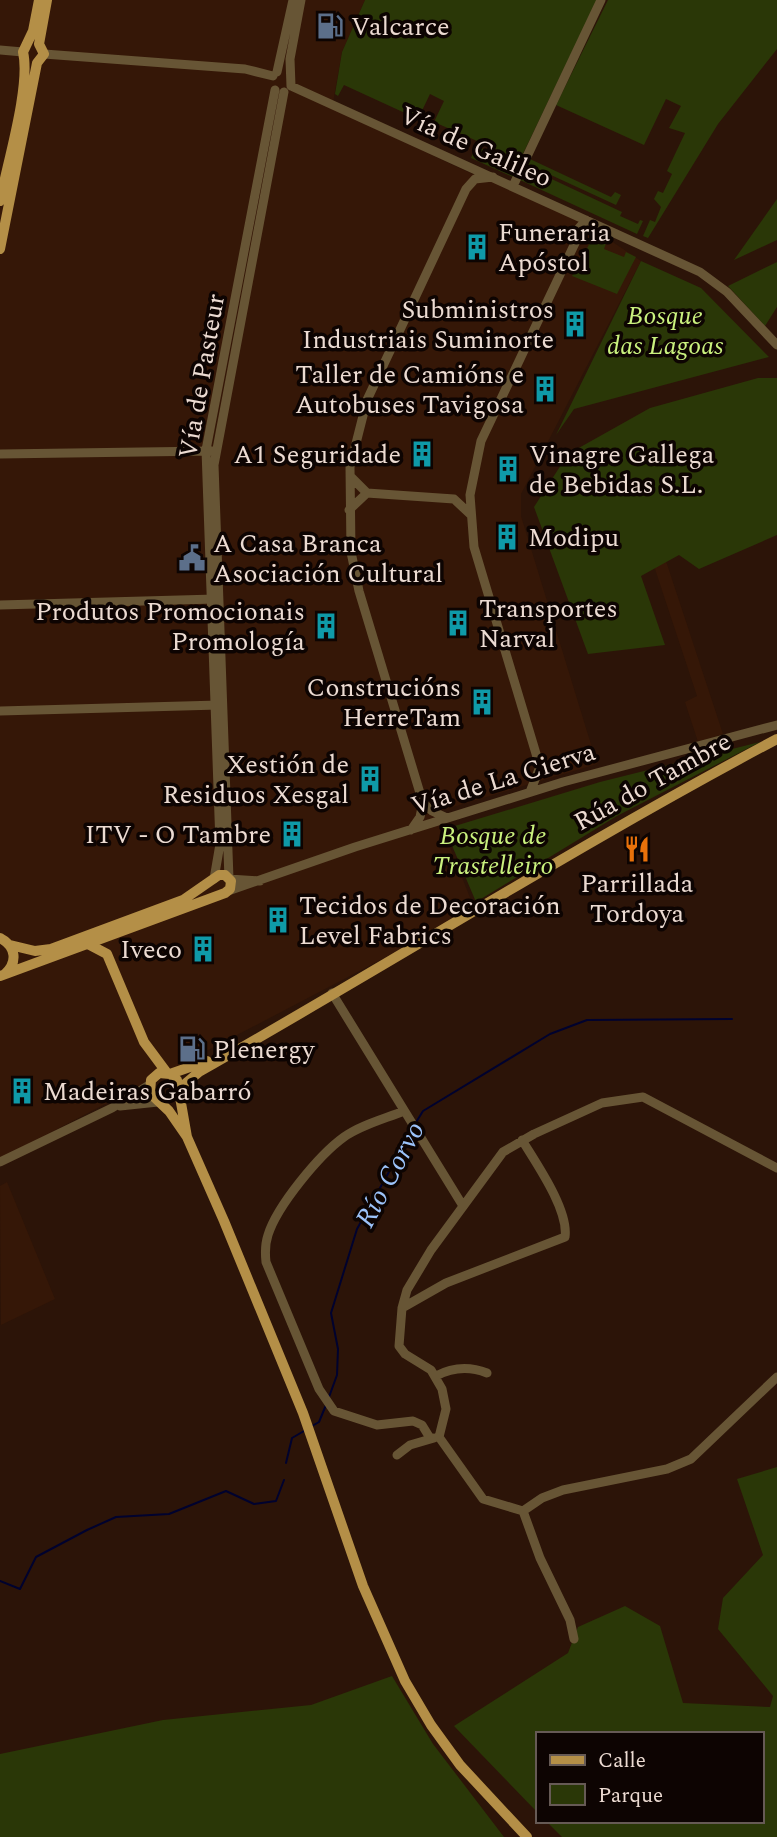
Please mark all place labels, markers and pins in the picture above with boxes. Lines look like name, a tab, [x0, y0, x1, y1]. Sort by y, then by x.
place label: Valcarce	[351, 7, 450, 47]
fuel station icon: Valcarce	[315, 11, 345, 41]
place label: Funeraria Apóstol	[498, 213, 611, 283]
building icon: Funeraria Apóstol	[462, 232, 492, 262]
place label: Subministros Industriais Suminorte	[302, 290, 554, 360]
building icon: Subministros Industriais Suminorte	[560, 309, 590, 339]
place label: Taller de Camións e Autobuses Tavigosa	[295, 355, 524, 425]
building icon: Taller de Camións e Autobuses Tavigosa	[530, 374, 560, 404]
place label: A1 Seguridade	[233, 435, 401, 475]
place label: Vinagre Gallega de Bebidas S.L.	[529, 435, 715, 505]
building icon: A1 Seguridade	[407, 439, 437, 469]
building icon: Vinagre Gallega de Bebidas S.L.	[493, 454, 523, 484]
place label: Modipu	[528, 518, 619, 558]
building icon: Modipu	[492, 522, 522, 552]
place label: A Casa Branca Asociación Cultural	[213, 524, 443, 594]
public building icon: A Casa Branca Asociación Cultural	[177, 543, 207, 573]
place label: Transportes Narval	[479, 589, 618, 659]
place label: Produtos Promocionais Promología	[35, 592, 305, 662]
building icon: Transportes Narval	[443, 608, 473, 638]
building icon: Produtos Promocionais Promología	[311, 611, 341, 641]
place label: Construcións HerreTam	[307, 668, 461, 738]
building icon: Construcións HerreTam	[467, 687, 497, 717]
place label: Xestión de Residuos Xesgal	[163, 745, 349, 815]
building icon: Xestión de Residuos Xesgal	[355, 764, 385, 794]
place label: ITV - O Tambre	[85, 815, 271, 855]
building icon: ITV - O Tambre	[277, 819, 307, 849]
restaurant icon: Parrillada Tordoya	[622, 834, 652, 864]
place label: Parrillada Tordoya	[581, 864, 694, 934]
place label: Tecidos de Decoración Level Fabrics	[299, 886, 561, 956]
building icon: Tecidos de Decoración Level Fabrics	[263, 905, 293, 935]
place label: Iveco	[120, 930, 182, 970]
building icon: Iveco	[188, 934, 218, 964]
place label: Plenergy	[213, 1030, 316, 1070]
fuel station icon: Plenergy	[177, 1034, 207, 1064]
place label: Madeiras Gabarró	[43, 1072, 252, 1112]
building icon: Madeiras Gabarró	[7, 1076, 37, 1106]

